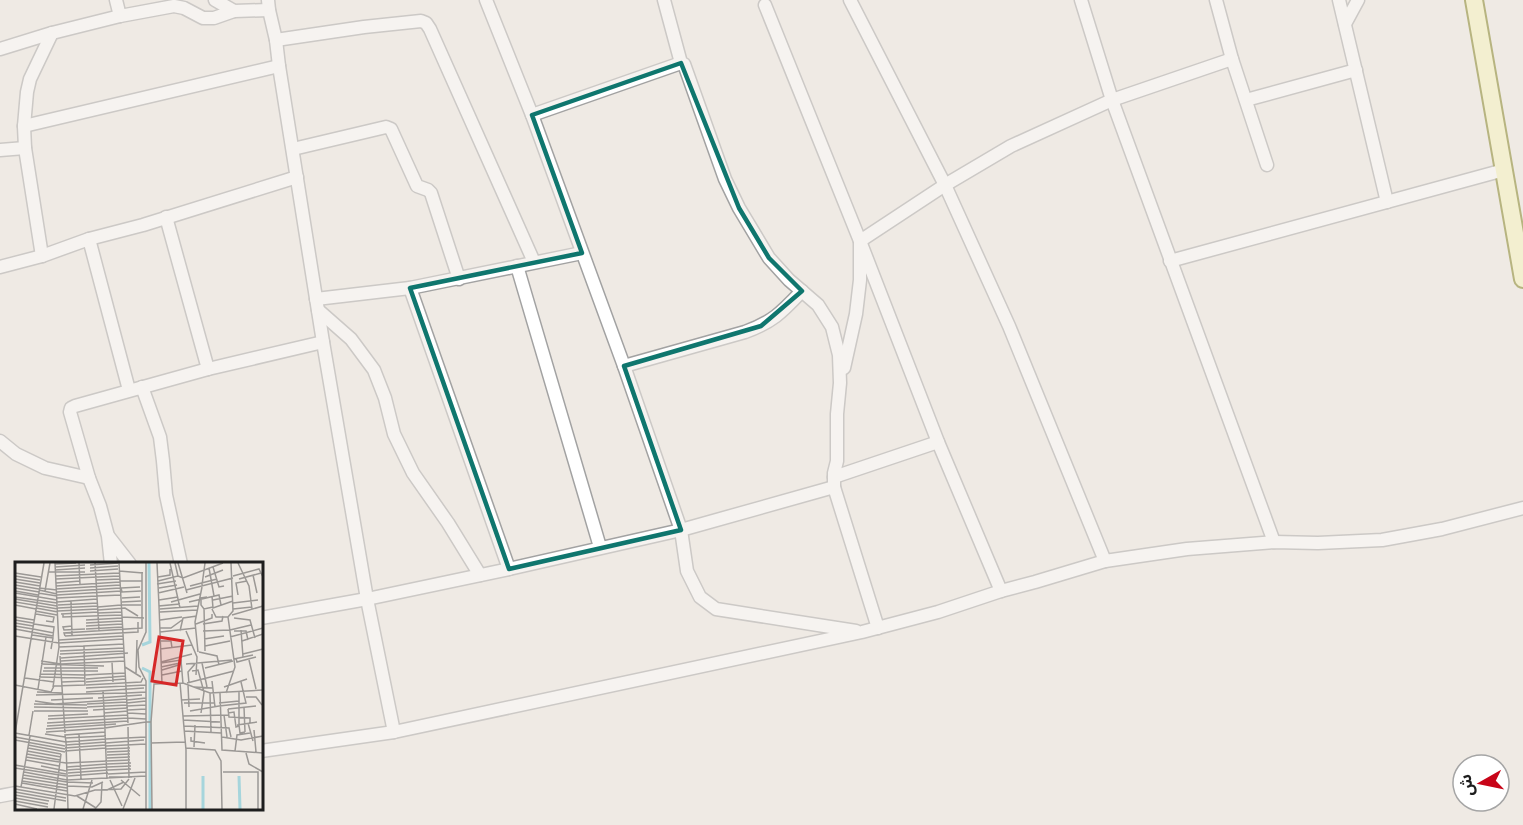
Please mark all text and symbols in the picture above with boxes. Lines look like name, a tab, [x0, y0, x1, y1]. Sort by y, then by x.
inset map	[15, 562, 262, 810]
north arrow	[1451, 753, 1511, 813]
text: ش	[1457, 773, 1479, 797]

